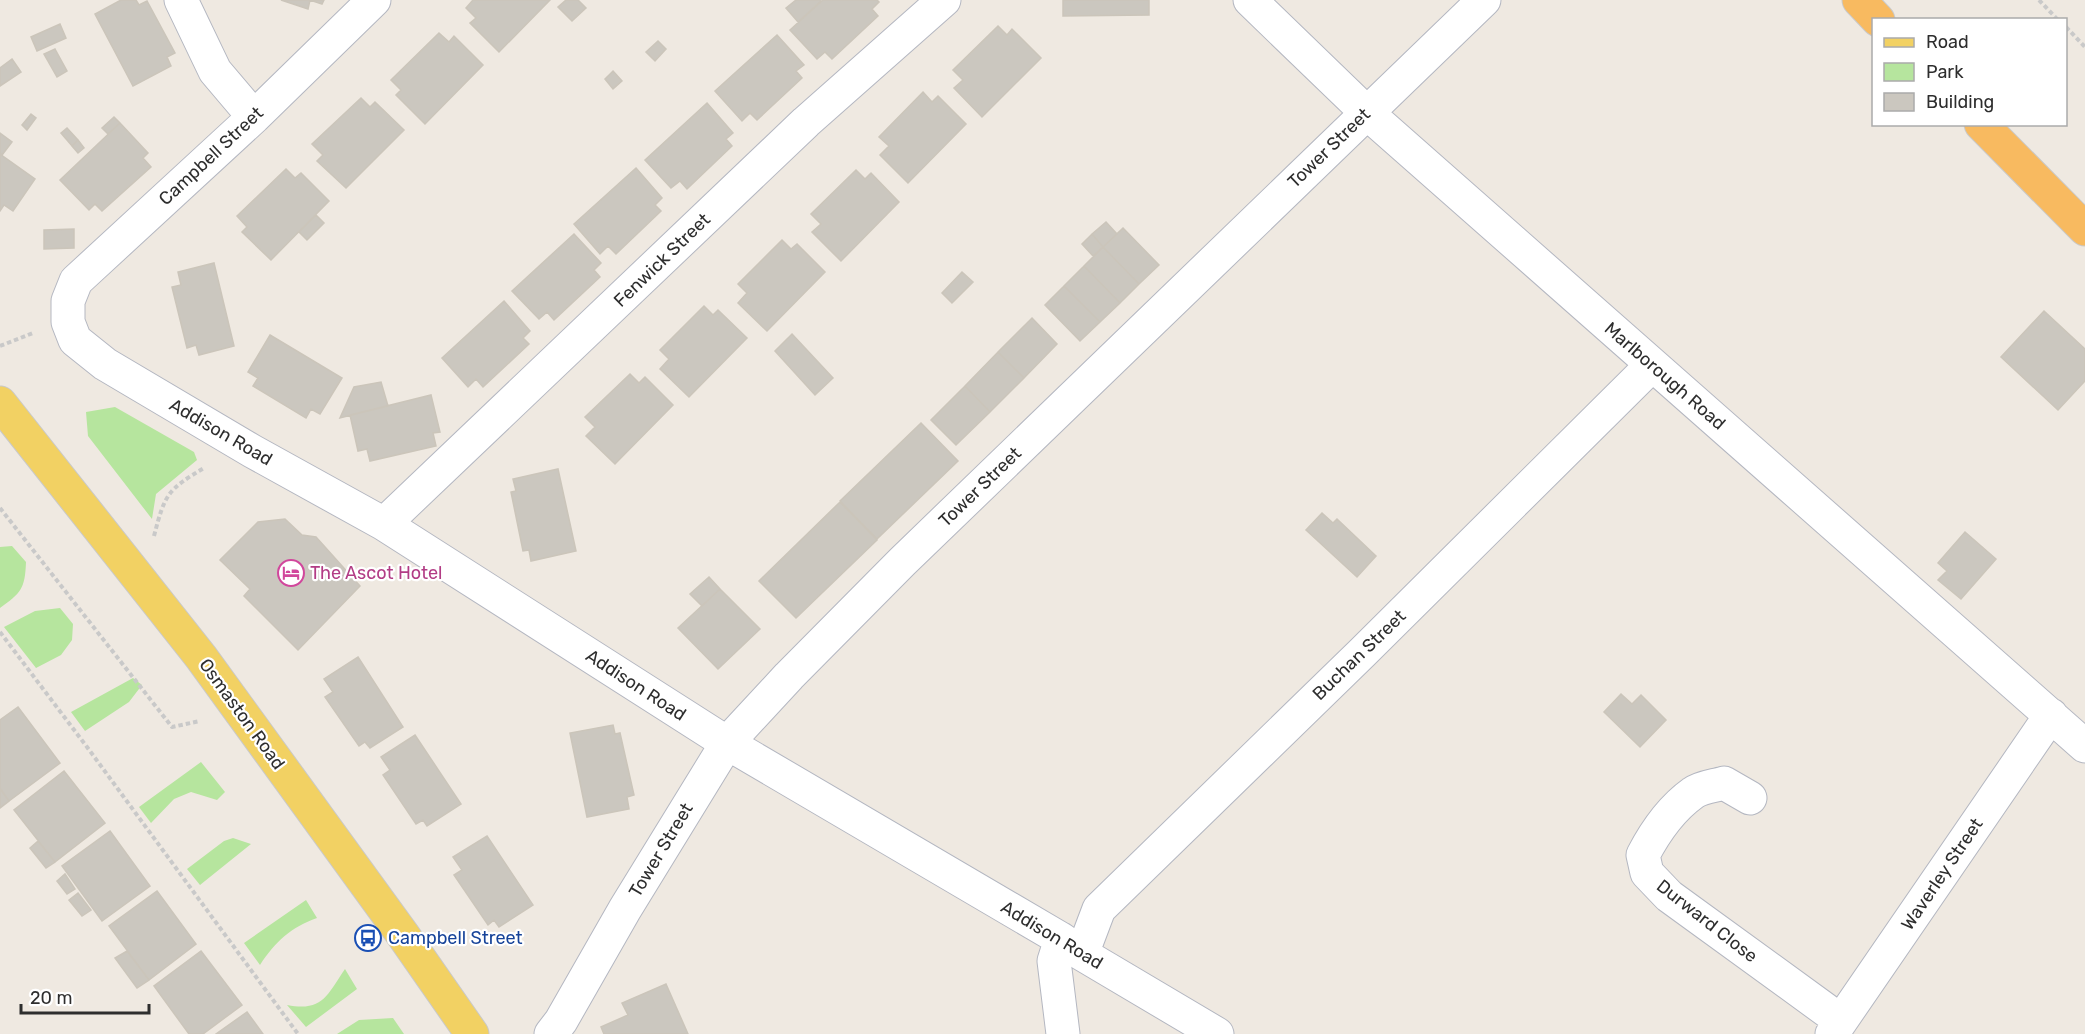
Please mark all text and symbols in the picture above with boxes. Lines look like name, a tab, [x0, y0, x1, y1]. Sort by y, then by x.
legend	[1872, 18, 2067, 126]
text: Road	[1926, 31, 1969, 53]
text: Park	[1926, 61, 1964, 83]
text: Building	[1926, 91, 1994, 113]
street label: Campbell Street	[154, 102, 268, 210]
street label: Tower Street	[1283, 103, 1375, 193]
street label: Fenwick Street	[609, 209, 715, 311]
street label: Marlborough Road	[1600, 317, 1730, 435]
street label: Addison Road	[166, 394, 276, 470]
street label: Tower Street	[934, 442, 1026, 532]
hotel icon: The Ascot Hotel	[276, 558, 306, 588]
place label: The Ascot Hotel	[310, 562, 443, 584]
street label: Buchan Street	[1308, 605, 1410, 705]
street label: Addison Road	[582, 644, 690, 726]
street label: Osmaston Road	[194, 654, 290, 774]
street label: Tower Street	[624, 799, 698, 901]
street label: Waverley Street	[1896, 814, 1988, 934]
street label: Durward Close	[1652, 875, 1762, 967]
street label: Addison Road	[997, 896, 1107, 974]
bus stop icon: Campbell Street	[353, 923, 383, 953]
place label: Campbell Street	[388, 927, 523, 949]
scale bar	[21, 977, 148, 1015]
text: 20 m	[30, 987, 72, 1009]

